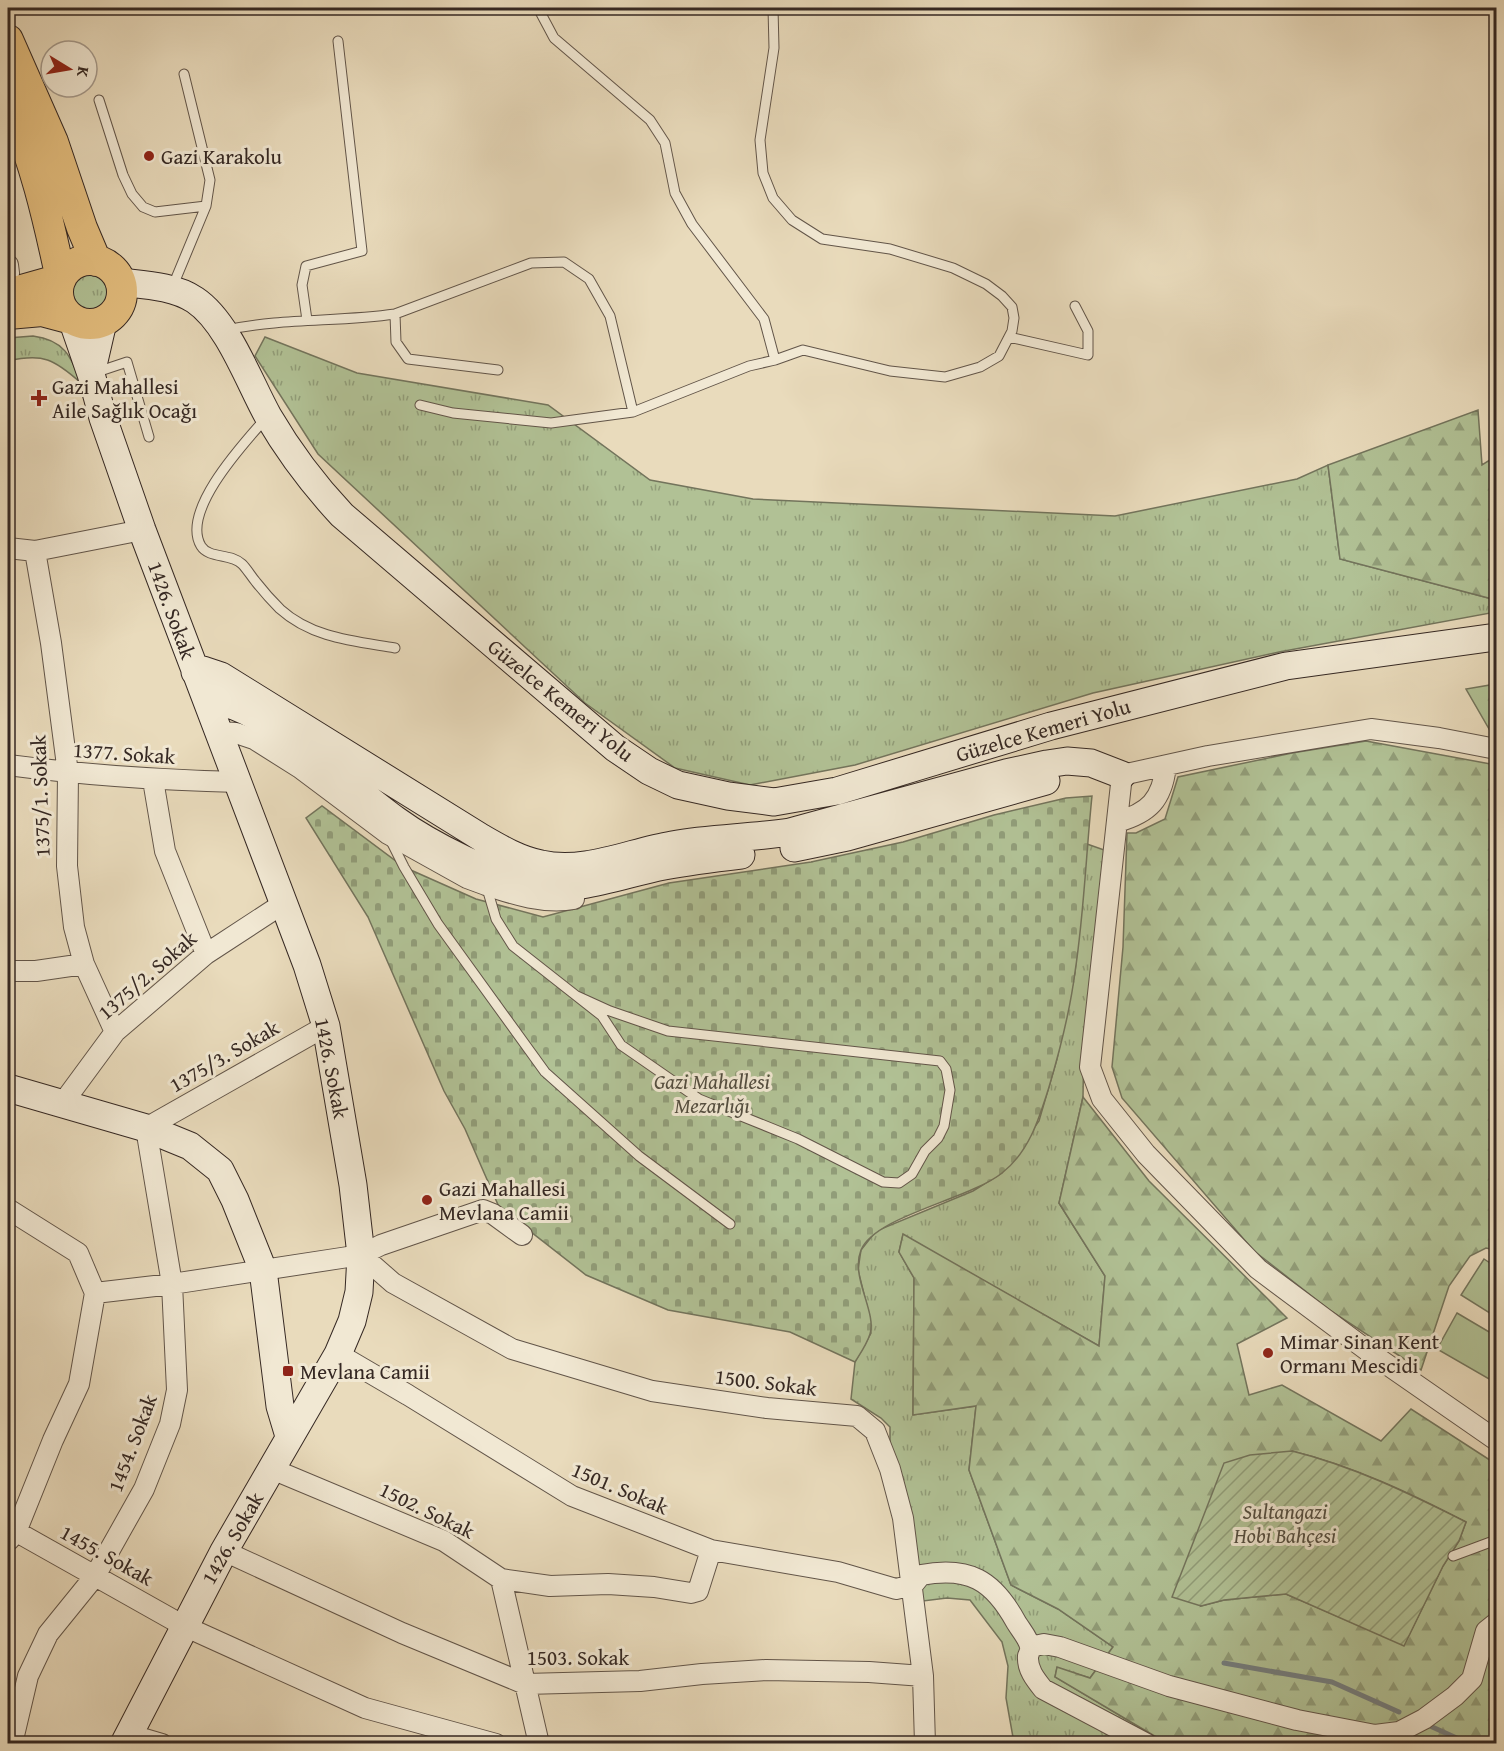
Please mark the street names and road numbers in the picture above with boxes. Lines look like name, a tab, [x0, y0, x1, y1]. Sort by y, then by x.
street label: 1426. Sokak	[140, 557, 204, 664]
street label: Güzelce Kemeri Yolu	[481, 631, 641, 769]
street label: Güzelce Kemeri Yolu	[952, 690, 1135, 770]
street label: 1375/1. Sokak	[22, 734, 58, 858]
street label: 1377. Sokak	[72, 734, 176, 772]
street label: 1375/2. Sokak	[91, 923, 204, 1027]
street label: 1375/3. Sokak	[163, 1012, 285, 1100]
street label: 1426. Sokak	[307, 1015, 357, 1122]
street label: 1500. Sokak	[713, 1360, 819, 1404]
street label: 1454. Sokak	[99, 1389, 165, 1496]
street label: 1501. Sokak	[567, 1454, 673, 1522]
street label: 1502. Sokak	[374, 1474, 480, 1547]
street label: 1426. Sokak	[193, 1486, 271, 1590]
street label: 1455. Sokak	[55, 1517, 160, 1594]
street label: 1503. Sokak	[527, 1642, 630, 1673]

